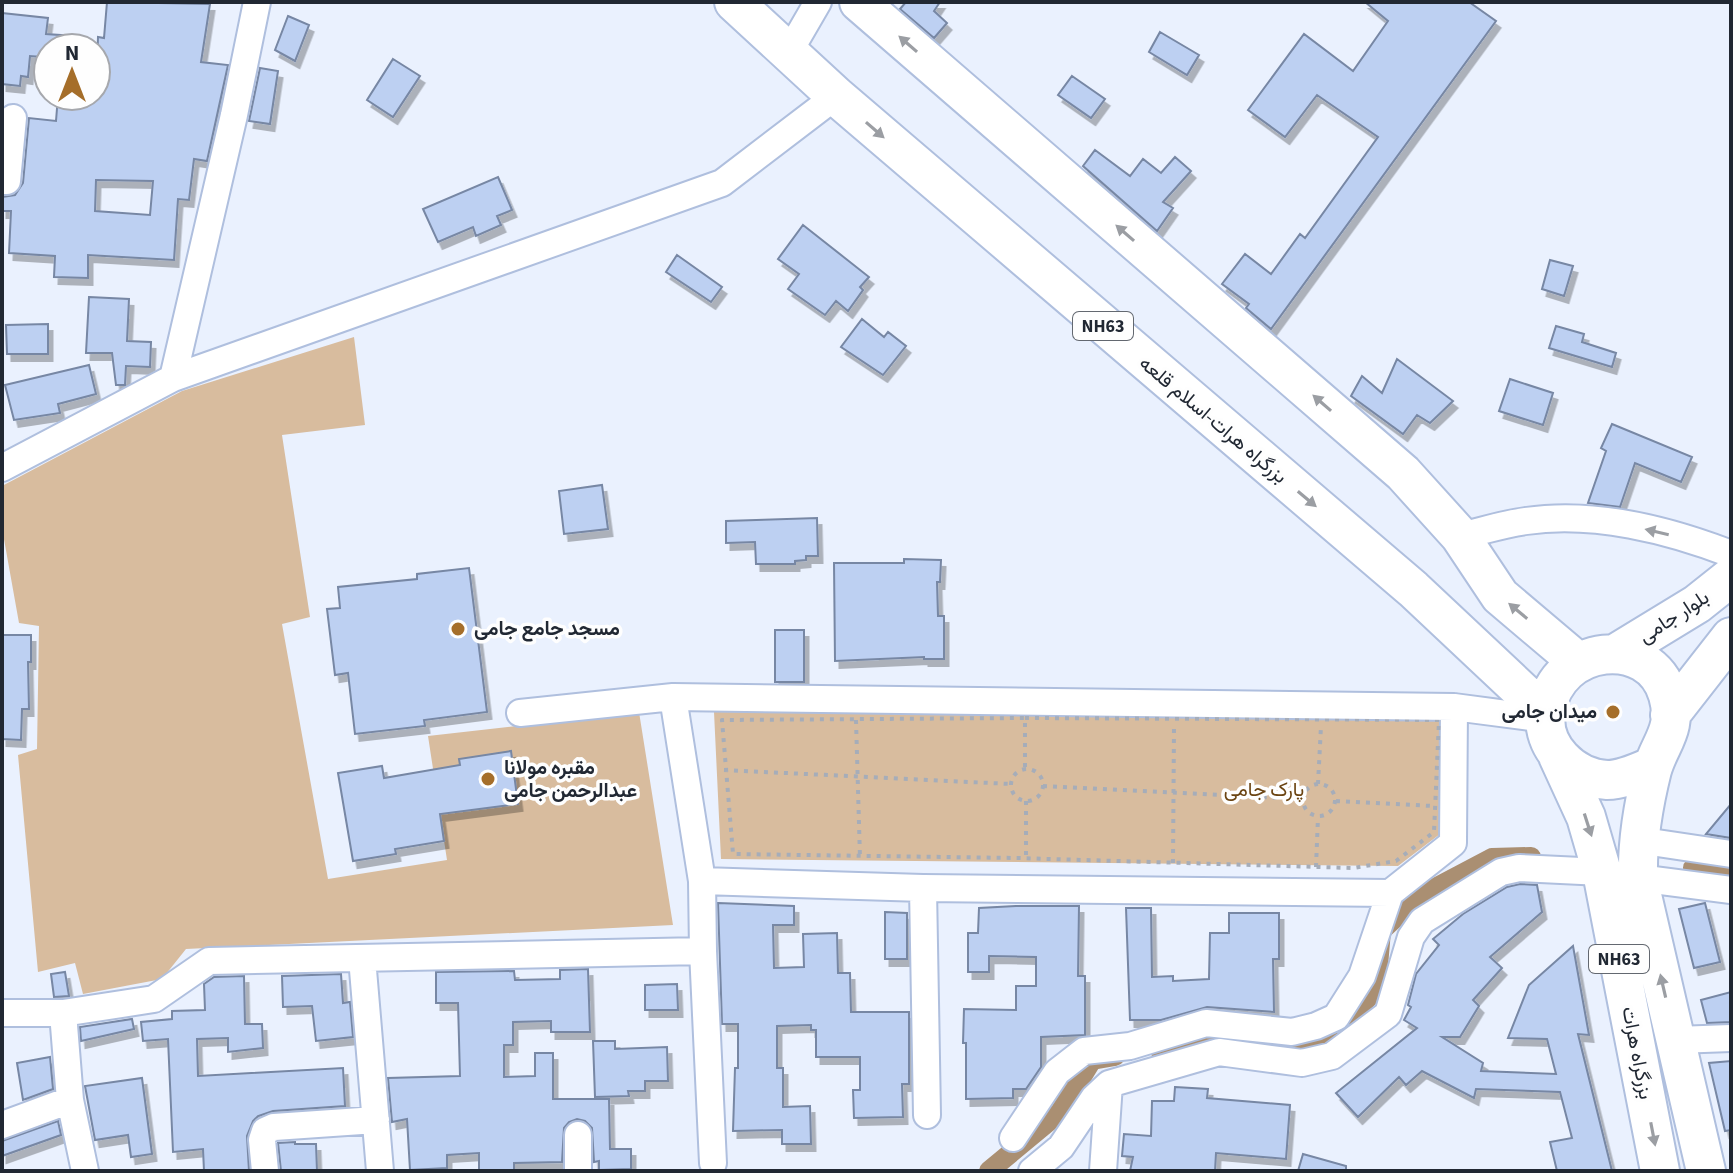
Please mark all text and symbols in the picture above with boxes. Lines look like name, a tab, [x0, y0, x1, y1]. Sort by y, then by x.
north arrow	[32, 32, 112, 112]
one-way arrow	[898, 36, 918, 53]
text: N	[65, 37, 79, 69]
one-way arrow	[864, 121, 884, 138]
one-way arrow	[1116, 224, 1135, 242]
road number: NH63	[1073, 312, 1133, 340]
street label: بزرگراه هرات-اسلام قلعه	[1133, 350, 1293, 490]
one-way arrow	[1312, 395, 1332, 412]
one-way arrow	[1296, 490, 1316, 507]
one-way arrow	[1644, 525, 1669, 538]
street label: بلوار جامی	[1633, 584, 1715, 650]
one-way arrow	[1509, 603, 1529, 620]
place label: مسجد جامع جامی	[474, 615, 620, 643]
marker: مسجد جامع جامی	[449, 620, 467, 638]
place label: میدان جامی	[1501, 698, 1597, 726]
marker: میدان جامی	[1604, 703, 1622, 721]
place label: مقبره مولانا عبدالرحمن جامی	[504, 754, 637, 805]
marker: مقبره مولانا عبدالرحمن جامی	[479, 770, 497, 788]
park label: پارک جامی	[1224, 776, 1304, 804]
one-way arrow	[1582, 813, 1594, 837]
road number: NH63	[1589, 945, 1649, 973]
one-way arrow	[1656, 973, 1669, 998]
street label: بزرگراه هرات	[1614, 1004, 1660, 1102]
one-way arrow	[1647, 1121, 1660, 1146]

